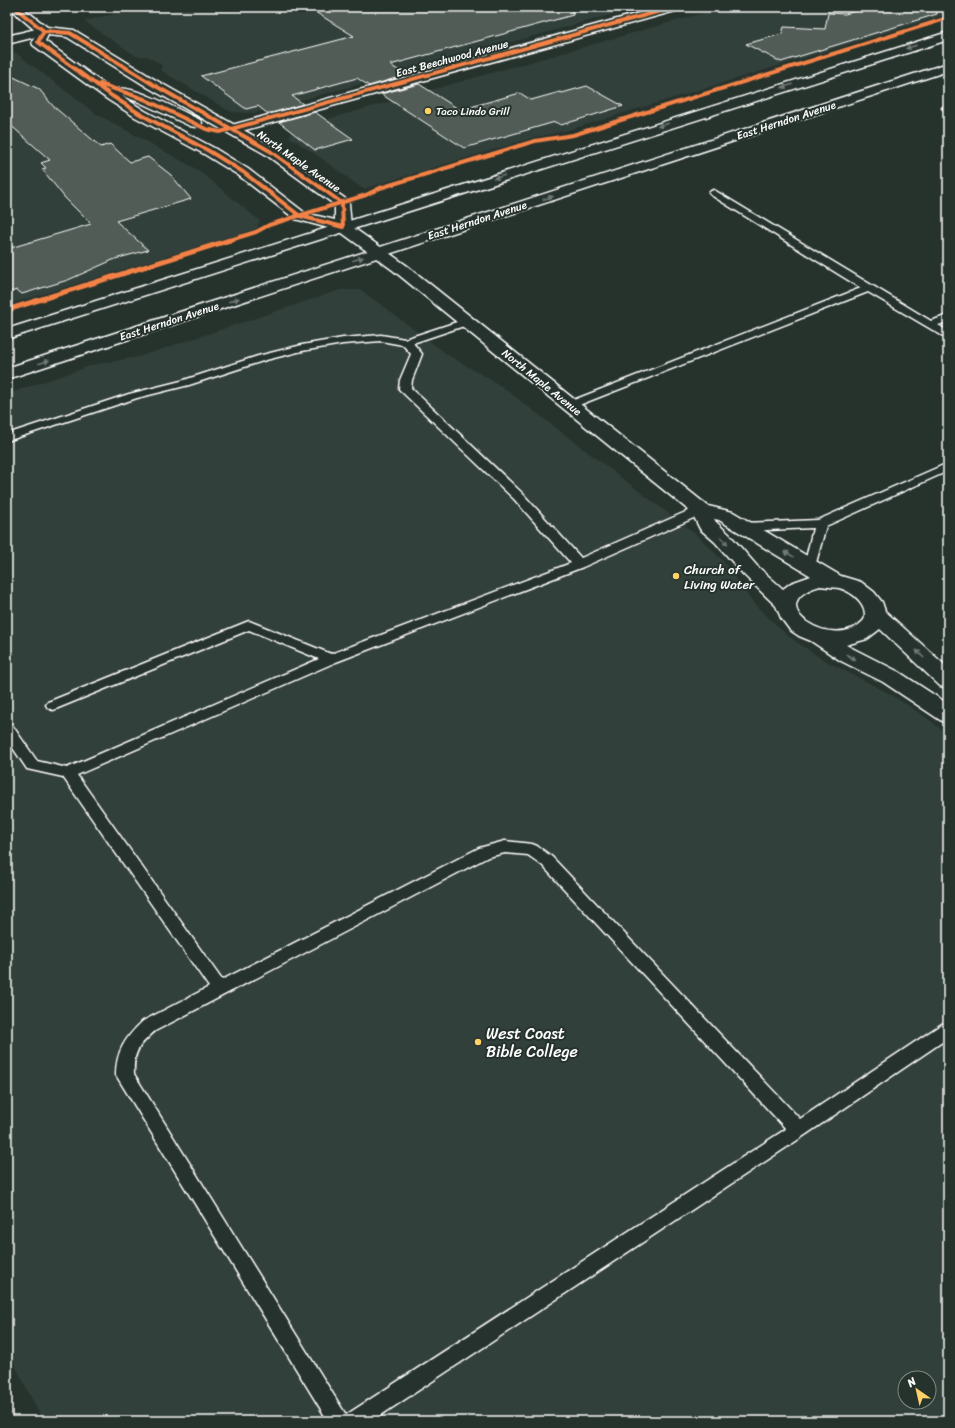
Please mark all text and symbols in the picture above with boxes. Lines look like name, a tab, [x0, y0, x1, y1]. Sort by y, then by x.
street label: East Beechwood Avenue	[394, 34, 511, 83]
one-way arrow	[904, 44, 916, 50]
one-way arrow	[780, 83, 792, 89]
street label: East Herndon Avenue	[734, 95, 839, 145]
place label: Taco Lindo Grill	[436, 102, 510, 121]
marker: Taco Lindo Grill	[423, 106, 433, 116]
one-way arrow	[656, 123, 668, 129]
street label: North Maple Avenue	[253, 125, 345, 198]
one-way arrow	[493, 174, 505, 180]
one-way arrow	[542, 194, 554, 200]
street label: East Herndon Avenue	[425, 195, 530, 245]
one-way arrow	[352, 256, 364, 262]
street label: East Herndon Avenue	[117, 296, 222, 346]
one-way arrow	[228, 296, 240, 302]
street label: North Maple Avenue	[498, 344, 586, 421]
one-way arrow	[38, 359, 50, 365]
one-way arrow	[719, 536, 729, 546]
one-way arrow	[783, 551, 795, 558]
place label: Church of Living Water	[684, 558, 755, 596]
marker: Church of Living Water	[671, 571, 681, 581]
one-way arrow	[915, 649, 925, 659]
one-way arrow	[845, 653, 857, 660]
place label: West Coast Bible College	[486, 1019, 578, 1066]
marker: West Coast Bible College	[473, 1037, 483, 1047]
north arrow	[897, 1370, 937, 1410]
text: N	[902, 1372, 920, 1393]

